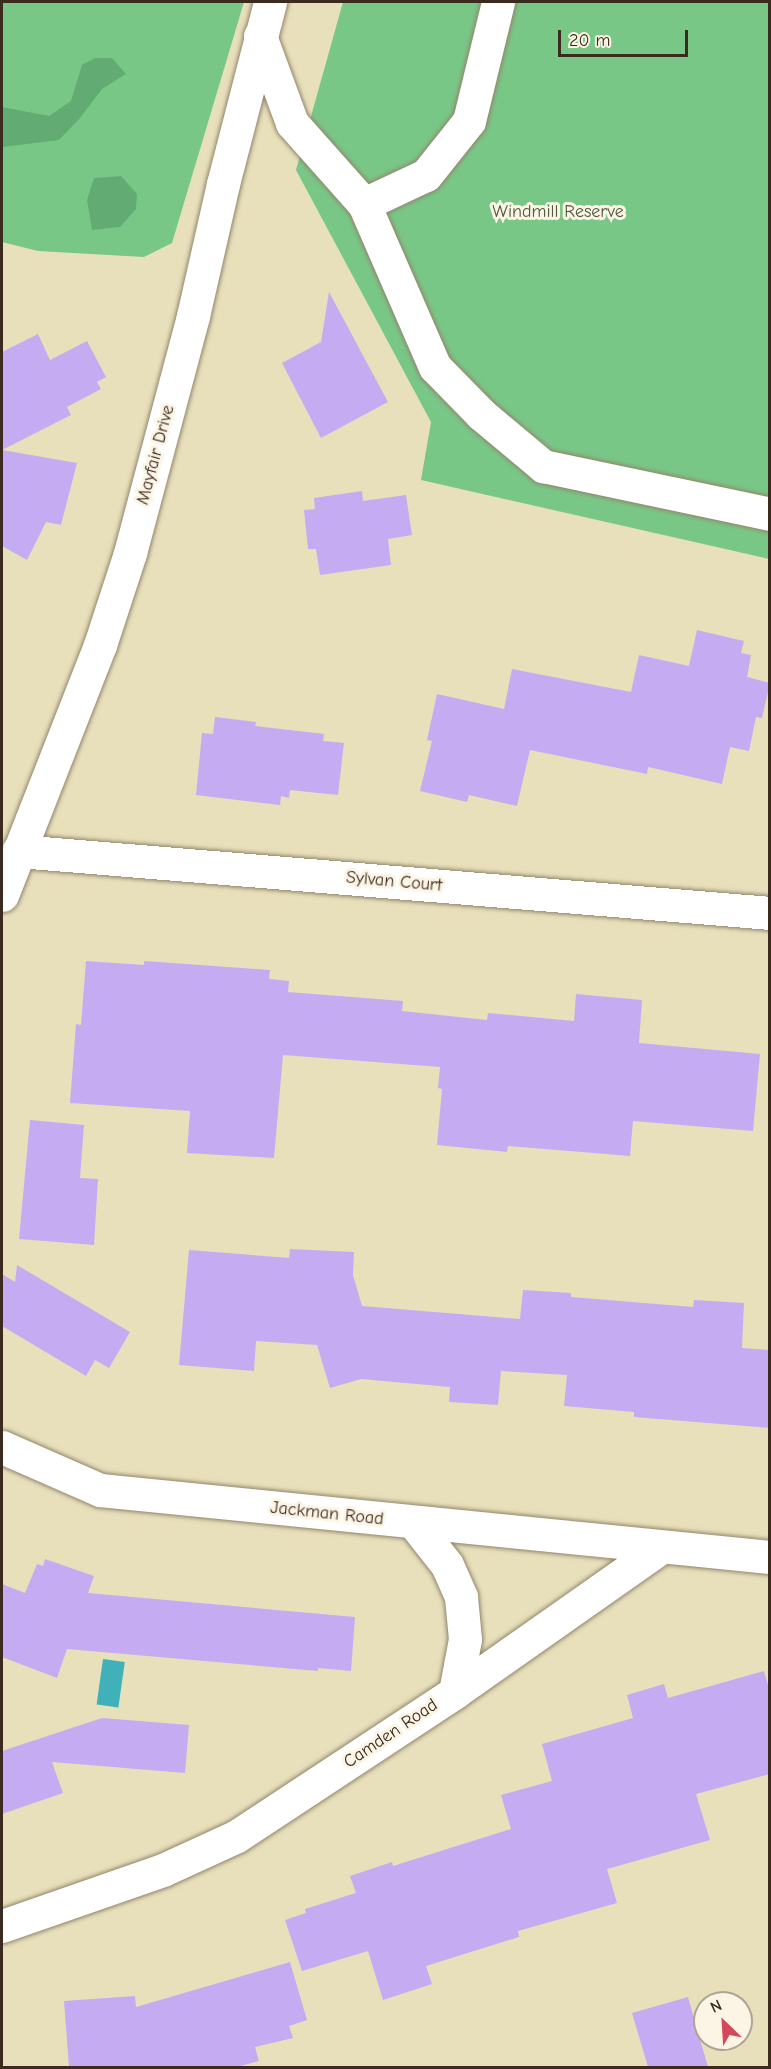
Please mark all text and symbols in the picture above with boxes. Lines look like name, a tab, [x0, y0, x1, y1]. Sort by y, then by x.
scale bar	[561, 18, 692, 56]
text: 20 m	[569, 30, 610, 51]
park label: Windmill Reserve	[492, 201, 624, 223]
street label: Mayfair Drive	[132, 403, 180, 507]
street label: Sylvan Court	[345, 867, 443, 897]
street label: Jackman Road	[269, 1497, 385, 1531]
street label: Camden Road	[340, 1695, 442, 1773]
north arrow	[693, 1991, 753, 2051]
text: N	[708, 1996, 725, 2017]

